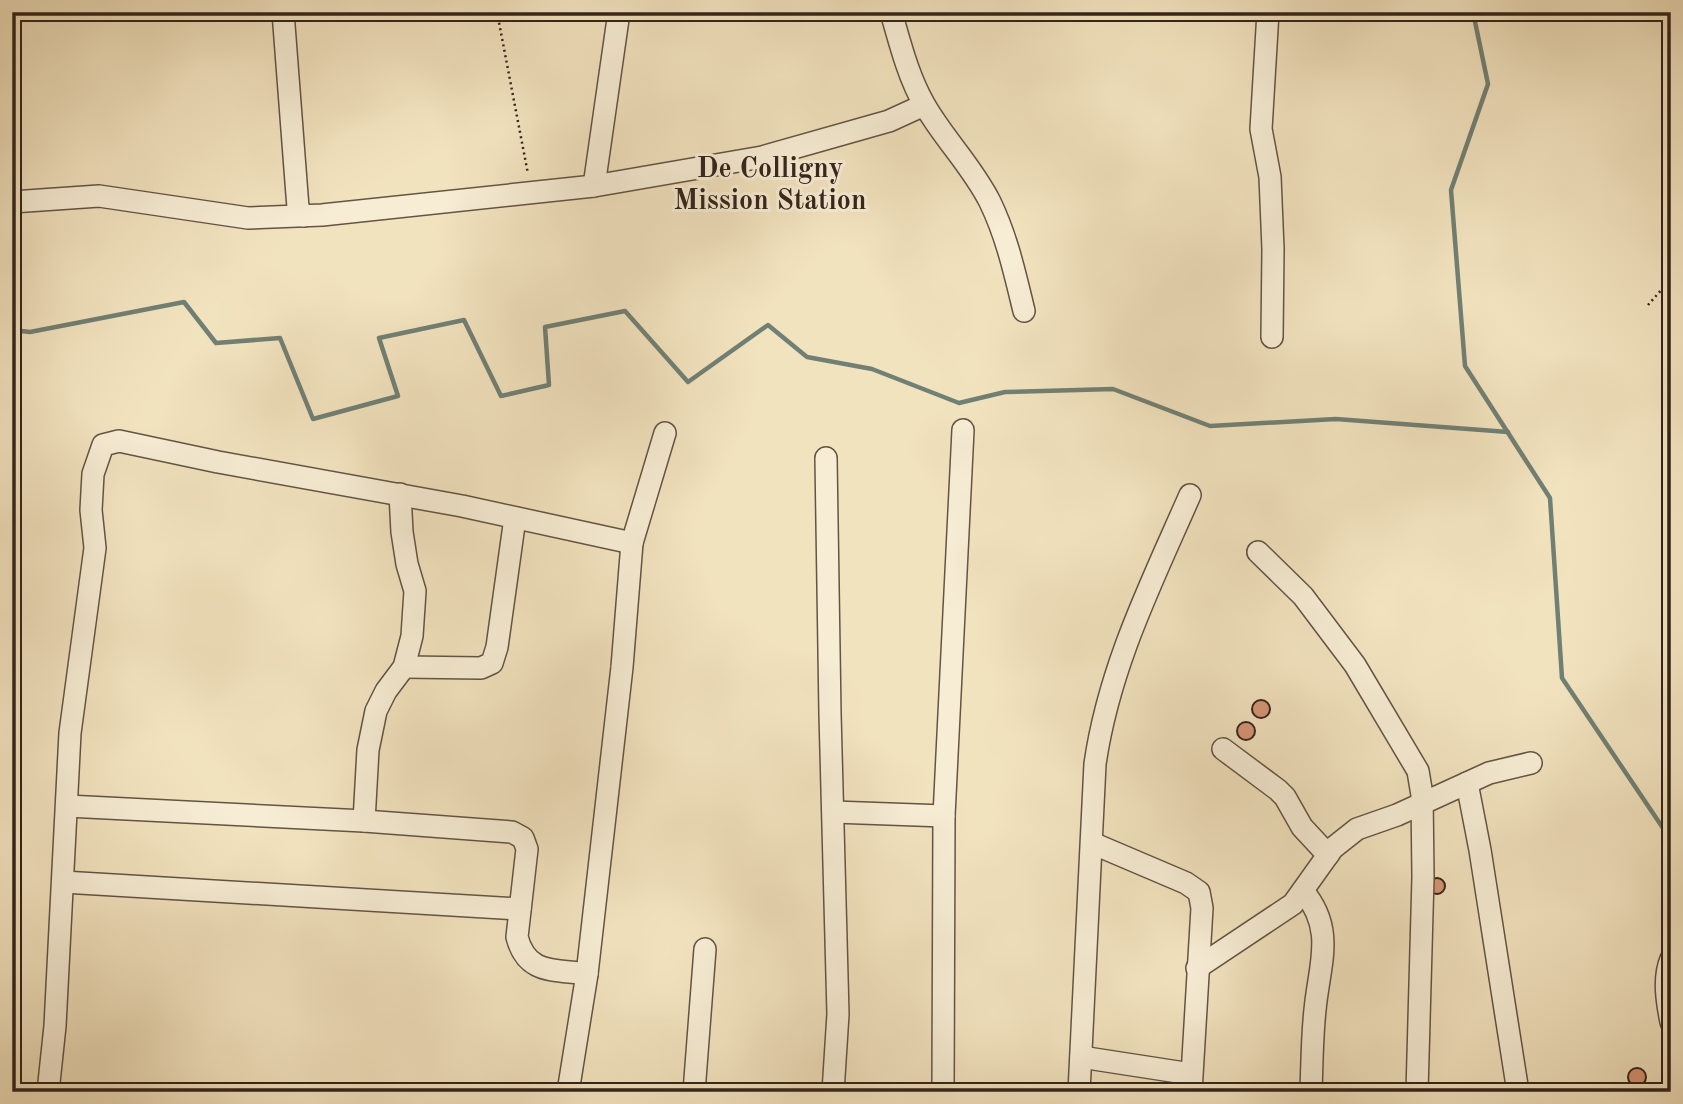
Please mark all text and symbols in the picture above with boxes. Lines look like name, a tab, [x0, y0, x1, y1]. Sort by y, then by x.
district label: De Colligny Mission Station	[673, 156, 867, 216]

